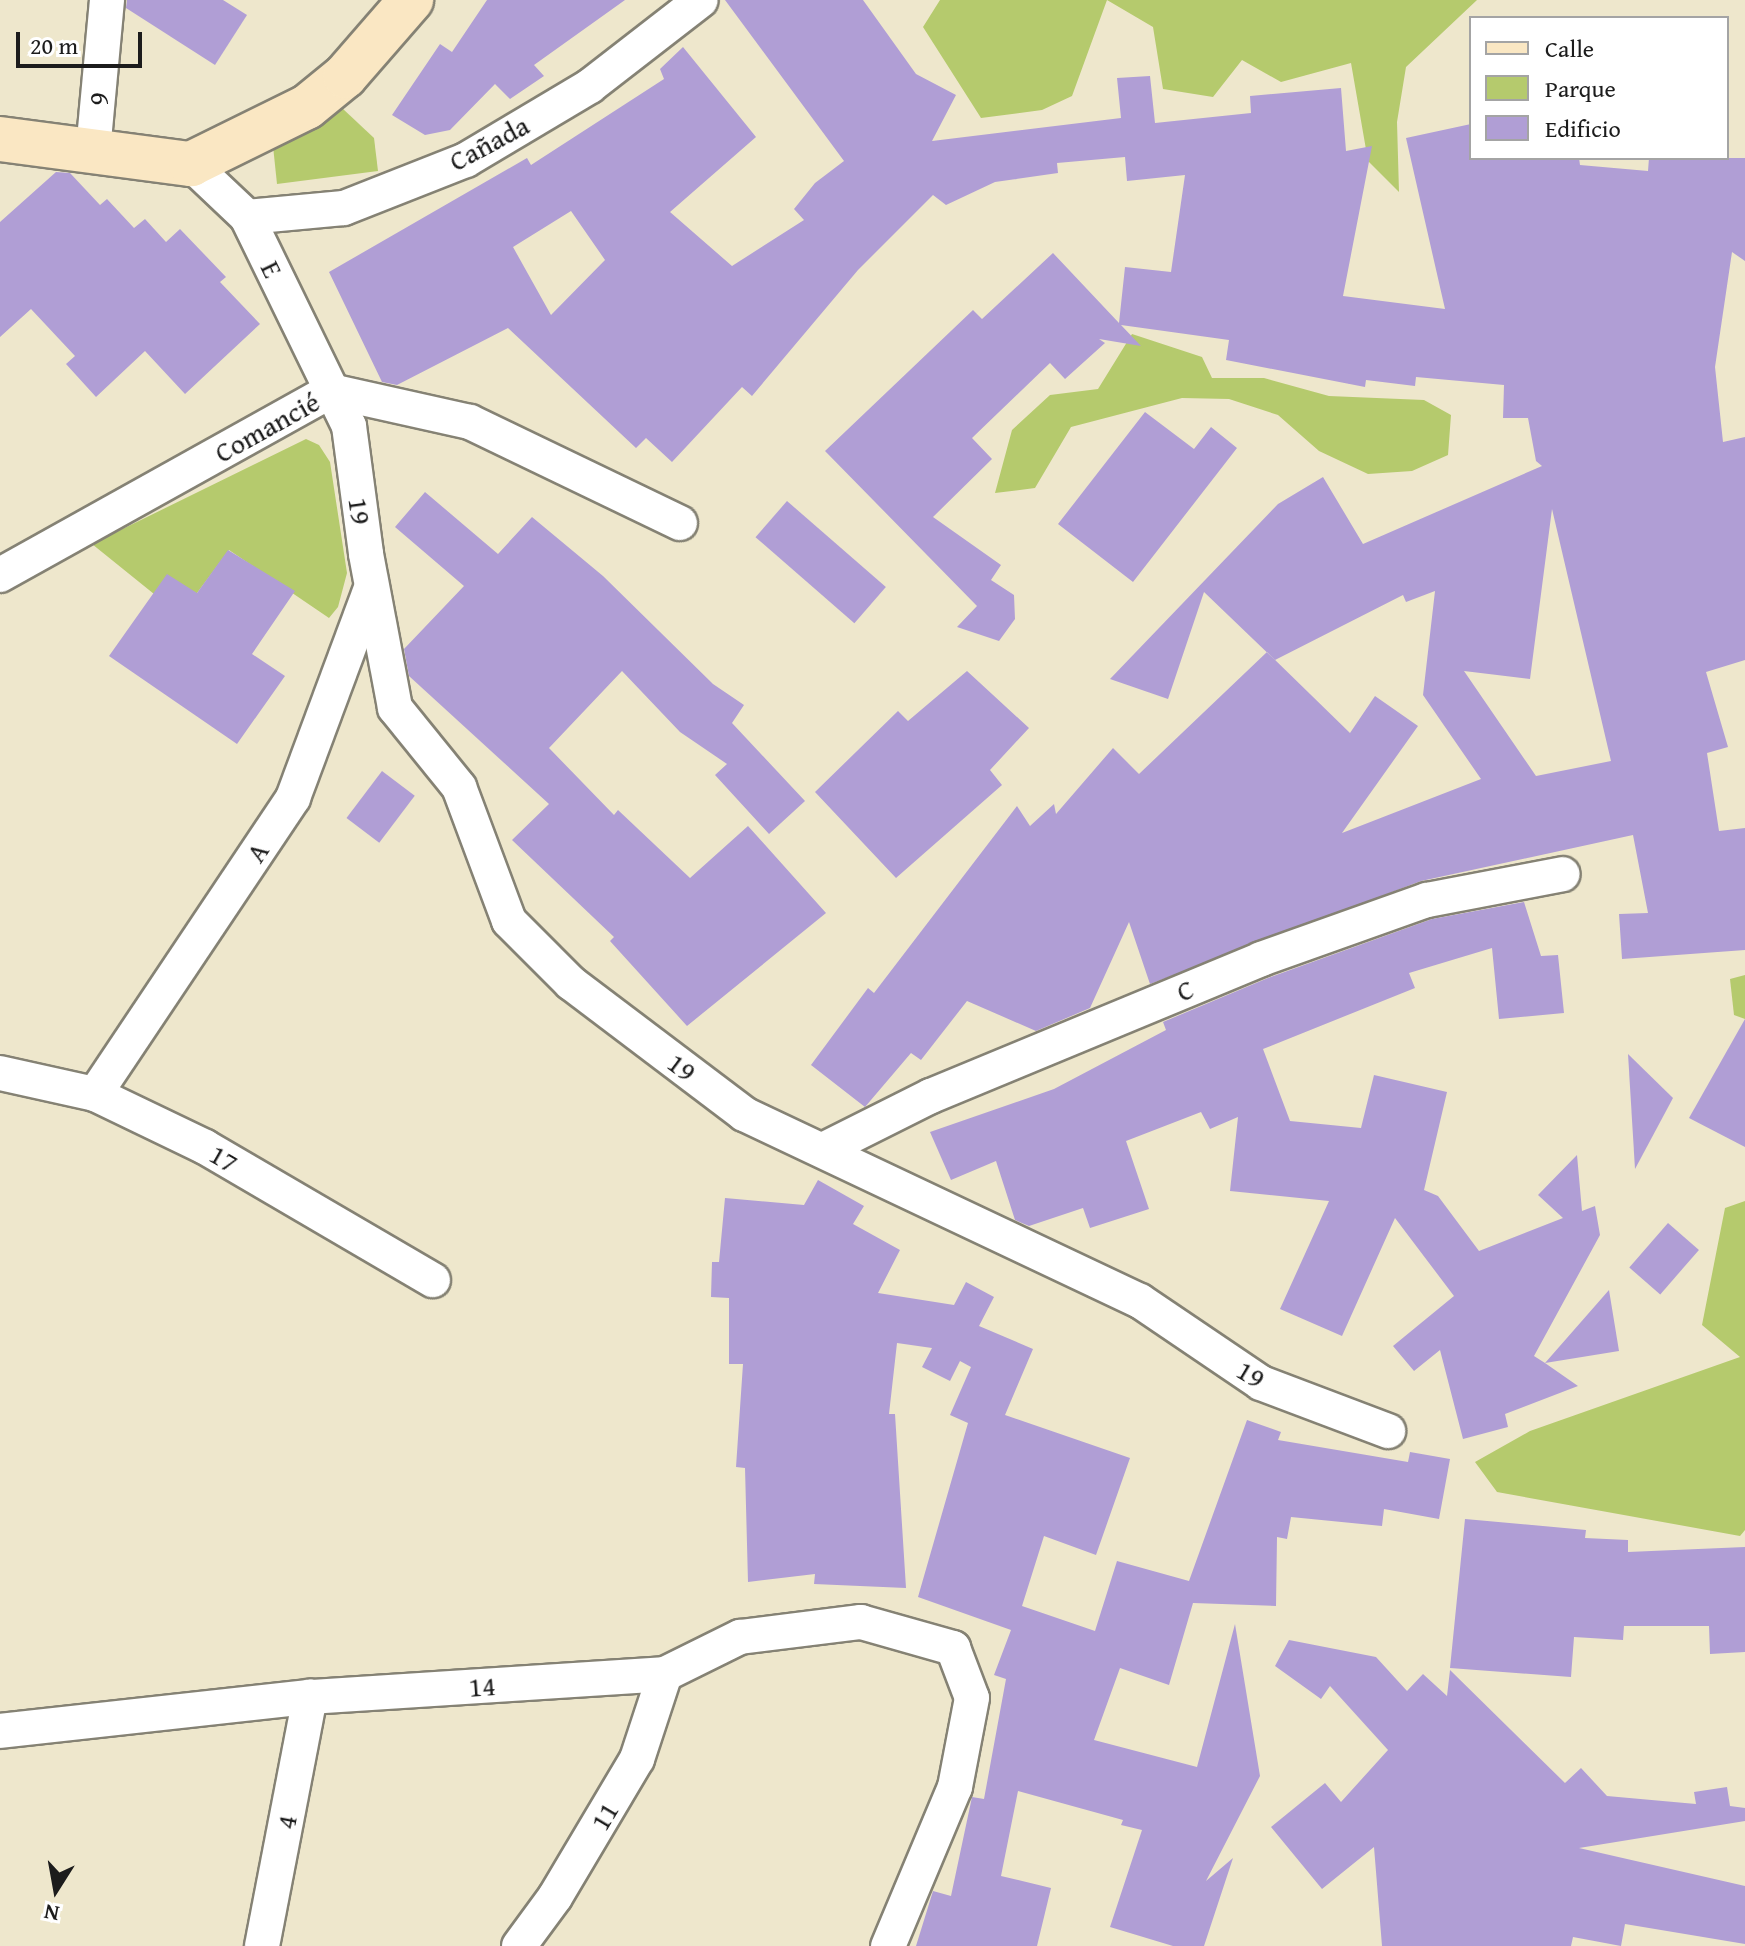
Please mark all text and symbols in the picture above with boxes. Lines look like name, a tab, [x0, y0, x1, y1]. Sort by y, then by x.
scale bar	[20, 16, 146, 66]
legend	[1469, 16, 1729, 160]
text: 20 m	[30, 28, 78, 63]
text: Calle	[1545, 31, 1594, 66]
text: Parque	[1545, 71, 1616, 106]
street label: 9	[81, 91, 115, 107]
street label: Cañada	[443, 108, 535, 178]
text: Edificio	[1545, 111, 1621, 146]
street label: E	[254, 255, 290, 283]
street label: Comancié	[209, 384, 325, 470]
street label: 19	[341, 495, 379, 527]
street label: A	[238, 836, 276, 868]
street label: C	[1172, 972, 1198, 1008]
street label: 19	[661, 1045, 703, 1089]
street label: 17	[204, 1137, 244, 1179]
street label: 19	[1231, 1353, 1271, 1395]
street label: 14	[467, 1668, 497, 1704]
street label: 11	[583, 1796, 625, 1836]
street label: 4	[268, 1812, 304, 1832]
north arrow	[16, 1850, 96, 1930]
text: N	[41, 1896, 62, 1931]

